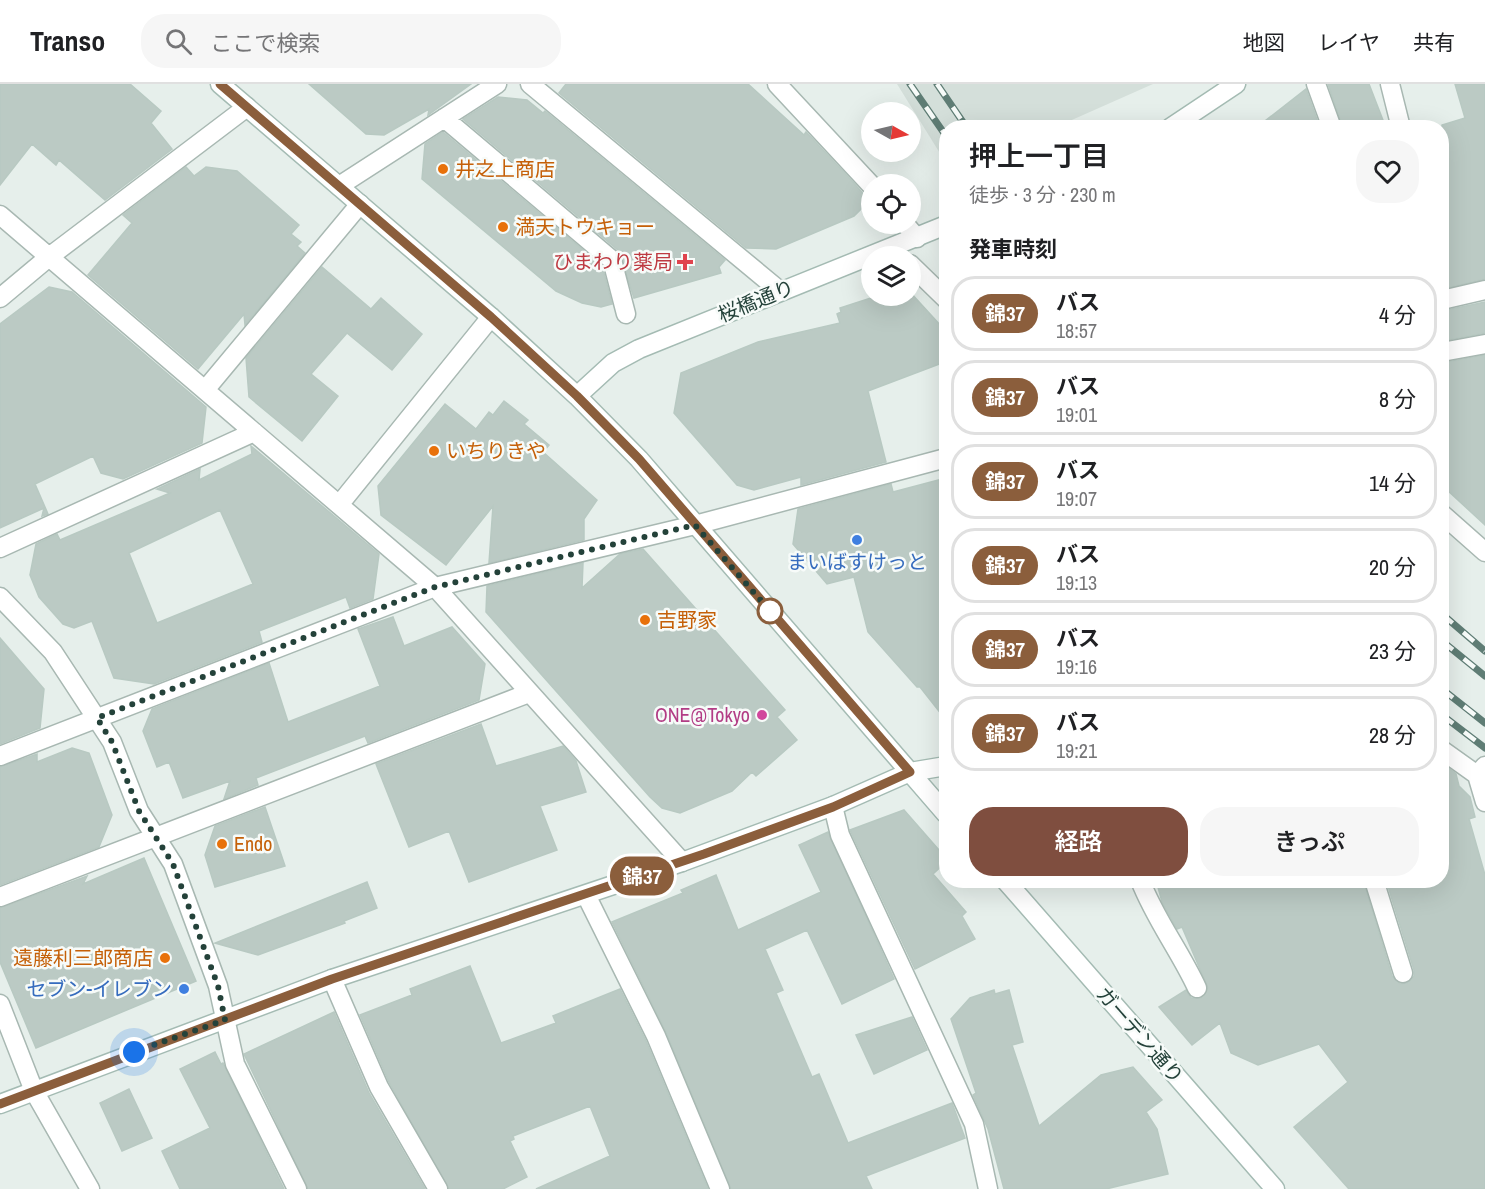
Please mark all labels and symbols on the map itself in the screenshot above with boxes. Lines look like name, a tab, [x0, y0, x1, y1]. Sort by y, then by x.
north arrow	[861, 102, 921, 162]
place label: 井之上商店	[455, 155, 555, 182]
marker: 井之上商店	[436, 162, 450, 176]
place label: 満天トウキョー	[515, 213, 655, 240]
marker: 満天トウキョー	[496, 220, 510, 234]
place label: ひまわり薬局	[553, 248, 673, 275]
marker: ひまわり薬局	[678, 255, 692, 269]
street label: 桜橋通り	[714, 273, 798, 328]
place label: いちりきや	[446, 437, 546, 464]
marker: いちりきや	[427, 444, 441, 458]
marker: まいばすけっと	[850, 533, 864, 547]
place label: まいばすけっと	[787, 548, 927, 575]
unlabelled marker	[757, 598, 783, 624]
place label: 吉野家	[657, 606, 717, 633]
marker: 吉野家	[638, 613, 652, 627]
place label: ONE@Tokyo	[655, 701, 750, 728]
marker: ONE@Tokyo	[755, 708, 769, 722]
place label: Endo	[234, 830, 272, 857]
marker: Endo	[215, 837, 229, 851]
line badge: 錦37	[608, 856, 676, 896]
place label: 遠藤利三郎商店	[13, 944, 153, 971]
marker: 遠藤利三郎商店	[158, 951, 172, 965]
place label: セブン-イレブン	[27, 975, 172, 1002]
street label: ガーデン通り	[1091, 981, 1190, 1089]
marker: セブン-イレブン	[177, 982, 191, 996]
your location	[119, 1037, 149, 1067]

